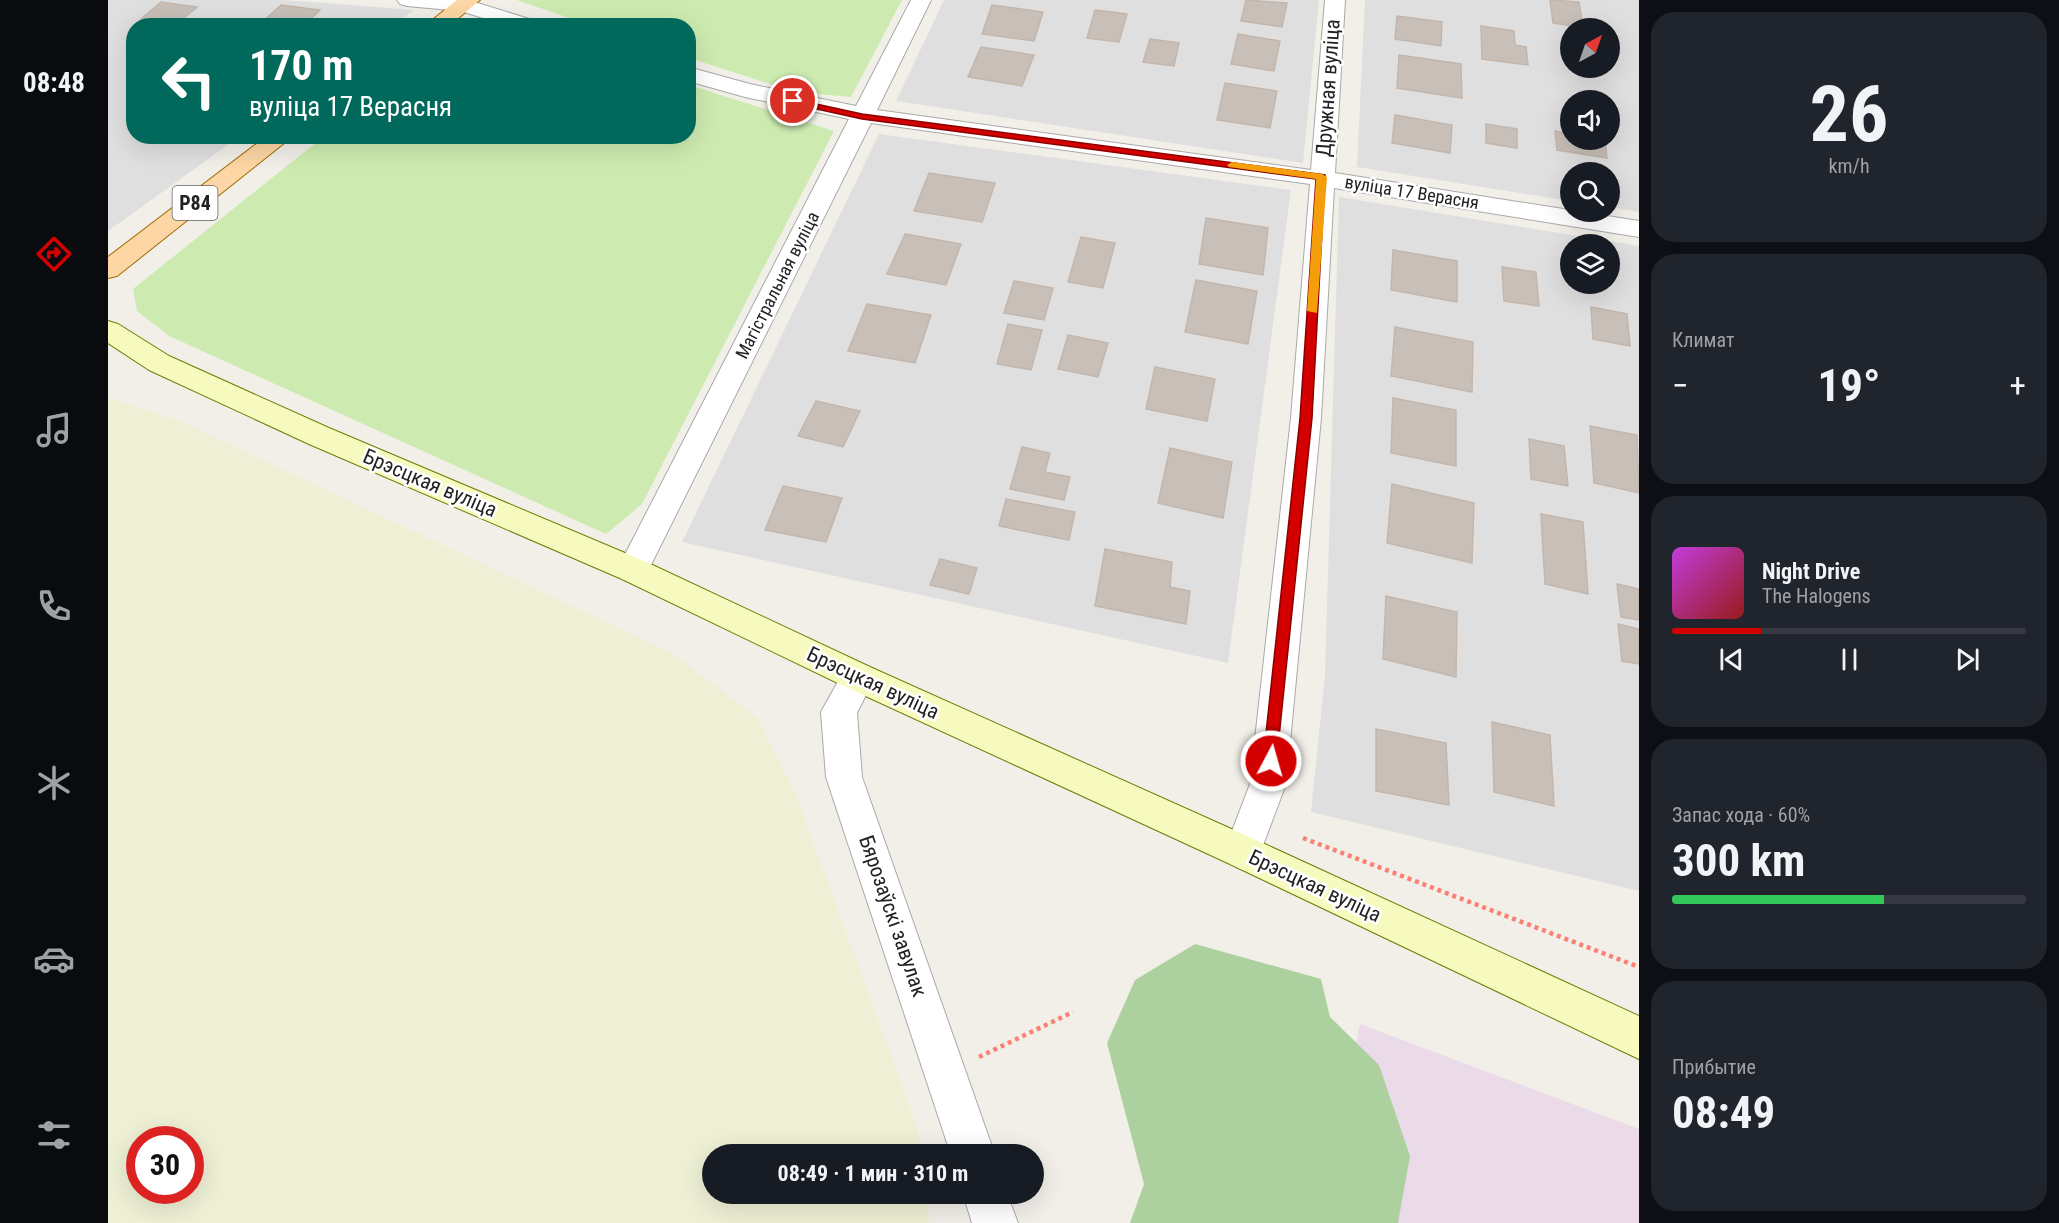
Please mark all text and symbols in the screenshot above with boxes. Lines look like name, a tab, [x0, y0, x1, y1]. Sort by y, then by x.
street label: Дружная вуліца	[1311, 18, 1345, 158]
north arrow	[1560, 18, 1620, 78]
map controls	[1560, 18, 1620, 294]
text: 170 m	[249, 41, 354, 90]
icon: left	[150, 42, 228, 120]
text: 08:48	[23, 67, 85, 99]
text: 26	[1810, 69, 1888, 160]
pin	[767, 75, 818, 126]
icon: arrive	[776, 84, 809, 117]
button: sound	[1560, 90, 1620, 150]
text: вуліца 17 Верасня	[249, 91, 452, 123]
text: km/h	[1828, 154, 1870, 178]
button: search	[1560, 162, 1620, 222]
street label: вуліца 17 Верасня	[1343, 171, 1481, 213]
road number: Р84	[172, 186, 218, 220]
street label: Магістральная вуліца	[731, 208, 823, 362]
icon: directions	[33, 233, 75, 275]
button: layers	[1560, 234, 1620, 294]
text: Климат	[1672, 328, 1734, 352]
text: 19°	[1818, 359, 1881, 412]
text: −	[1672, 366, 1689, 405]
text: +	[2010, 366, 2026, 405]
icon: music	[33, 409, 75, 451]
street label: Брэсцкая вуліца	[359, 444, 501, 522]
text: Night Drive	[1762, 559, 1860, 584]
text: The Halogens	[1762, 584, 1871, 608]
icon: phone	[33, 585, 75, 627]
street label: Брэсцкая вуліца	[803, 642, 943, 724]
icon: previous	[1715, 643, 1748, 676]
icon: pause	[1833, 643, 1866, 676]
icon: next	[1951, 643, 1984, 676]
position arrow	[1239, 729, 1303, 793]
icon: climate	[33, 762, 75, 804]
text: Запас хода · 60%	[1672, 803, 1810, 827]
street label: Бярозаўскі завулак	[854, 832, 932, 1000]
text: 300 km	[1672, 834, 1805, 887]
street label: Брэсцкая вуліца	[1245, 845, 1385, 927]
icon: car	[33, 938, 75, 980]
text: Прибытие	[1672, 1055, 1756, 1079]
text: 08:49	[1672, 1086, 1775, 1139]
icon: filters	[33, 1114, 75, 1156]
speed limit sign: 30	[126, 1126, 204, 1204]
text: 08:49 · 1 мин · 310 m	[778, 1161, 968, 1186]

